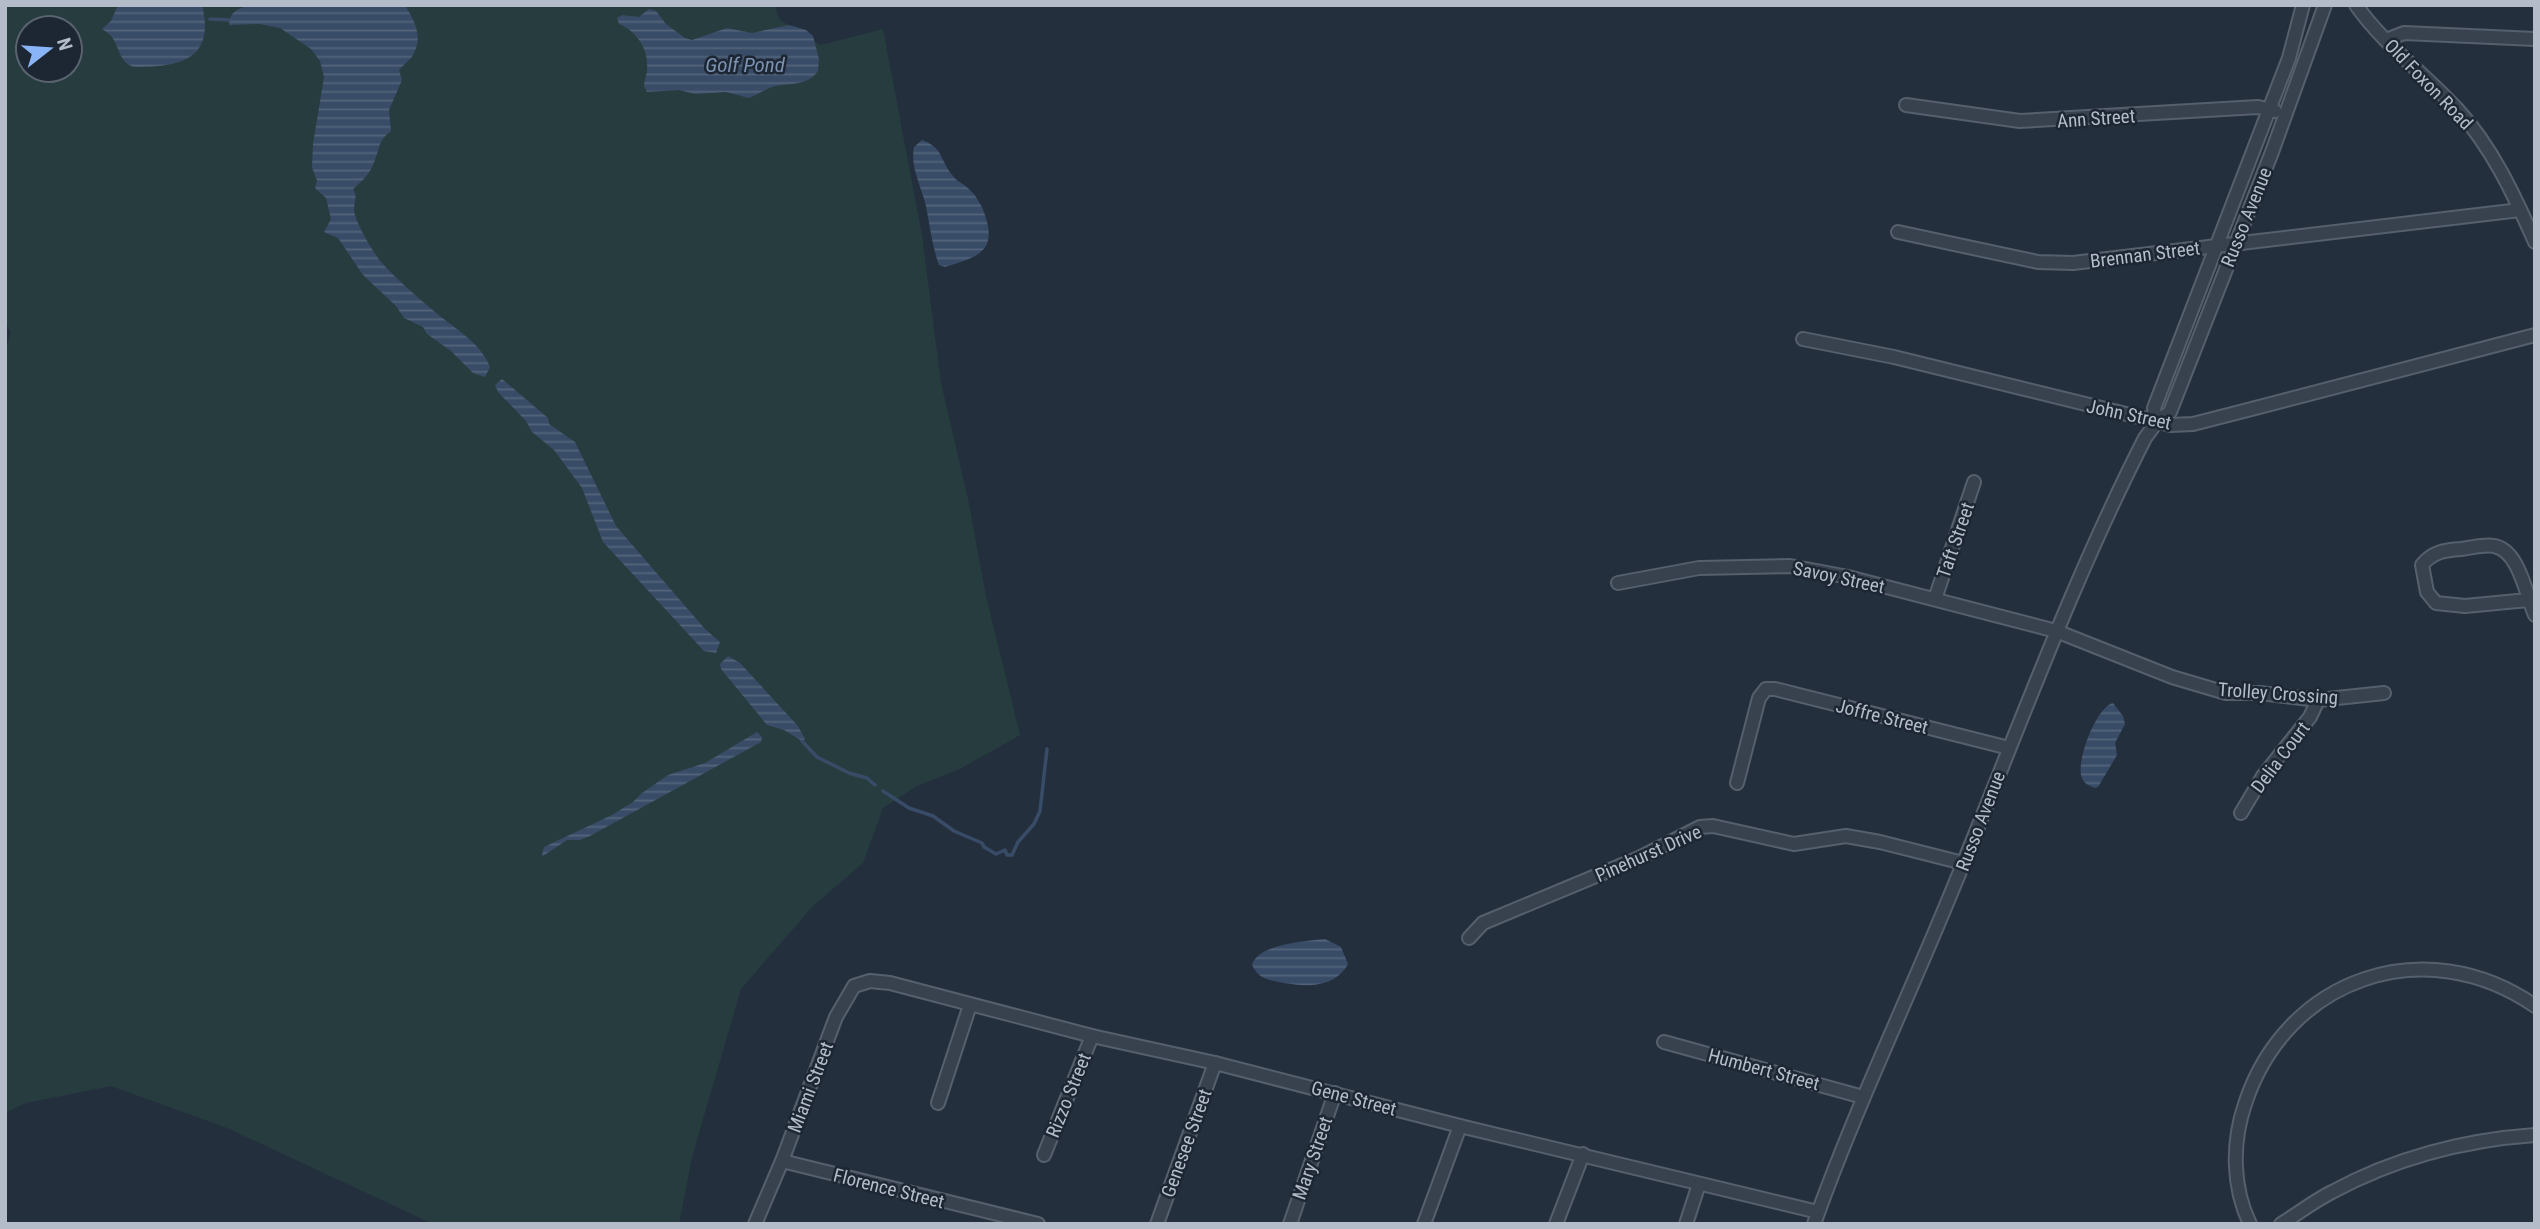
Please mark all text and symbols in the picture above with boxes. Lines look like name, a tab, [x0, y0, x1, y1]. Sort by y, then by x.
north arrow	[14, 14, 84, 84]
street label: Old Foxon Road	[2380, 34, 2478, 135]
text: N	[52, 35, 77, 53]
water label: Golf Pond	[705, 53, 786, 77]
street label: Ann Street	[2056, 104, 2136, 133]
street label: Russo Avenue	[2216, 164, 2277, 270]
street label: Brennan Street	[2089, 236, 2201, 273]
street label: John Street	[2084, 394, 2173, 435]
street label: Taft Street	[1932, 499, 1979, 581]
street label: Savoy Street	[1791, 557, 1887, 598]
street label: Trolley Crossing	[2217, 678, 2339, 709]
street label: Joffre Street	[1833, 694, 1930, 739]
street label: Delia Court	[2246, 717, 2315, 797]
street label: Russo Avenue	[1951, 768, 2010, 874]
street label: Pinehurst Drive	[1592, 820, 1705, 887]
street label: Miami Street	[783, 1039, 838, 1136]
street label: Humbert Street	[1706, 1044, 1822, 1095]
street label: Rizzo Street	[1041, 1049, 1096, 1141]
street label: Gene Street	[1309, 1076, 1399, 1121]
street label: Genesee Street	[1156, 1086, 1217, 1200]
street label: Mary Street	[1288, 1114, 1337, 1203]
street label: Florence Street	[831, 1164, 947, 1213]

